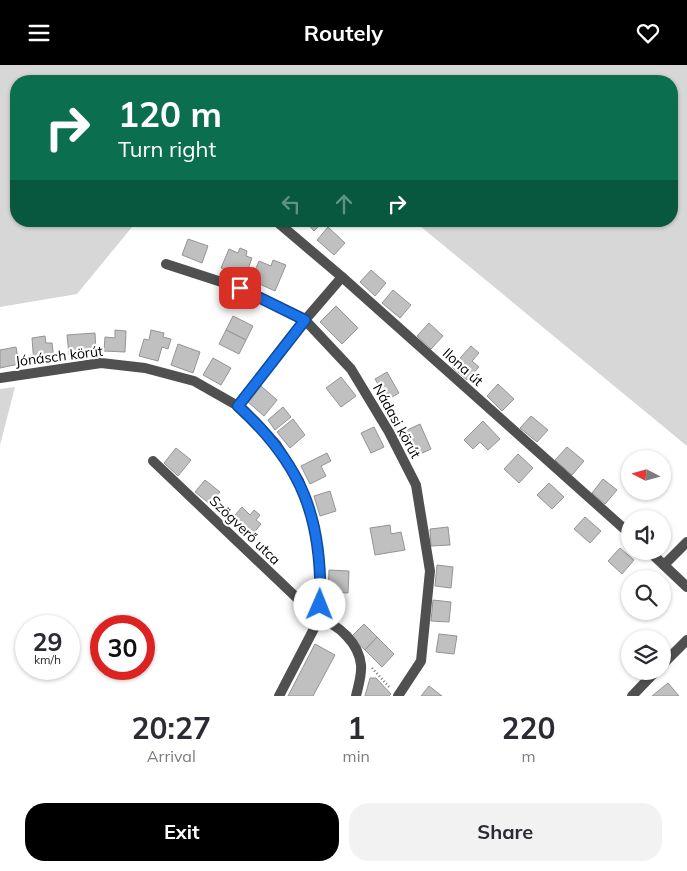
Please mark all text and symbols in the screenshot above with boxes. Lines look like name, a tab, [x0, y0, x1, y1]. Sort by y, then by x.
icon: menu	[25, 19, 53, 47]
text: Routely	[304, 19, 383, 47]
icon: heart	[634, 19, 662, 47]
text: 120 m	[118, 92, 222, 136]
icon: right	[35, 95, 100, 160]
text: Turn right	[118, 135, 216, 163]
icon: left	[277, 190, 305, 218]
icon: ahead	[330, 190, 358, 218]
icon: right	[383, 190, 411, 218]
pin	[219, 267, 261, 309]
icon: arrive	[226, 274, 254, 302]
street label: Jónásch körút	[14, 342, 104, 370]
street label: Ilona út	[439, 344, 487, 390]
street label: Nádasi körút	[369, 380, 425, 462]
north arrow	[621, 450, 671, 500]
map controls	[621, 450, 671, 680]
street label: Szögverő utca	[206, 492, 284, 568]
button: sound	[621, 510, 671, 560]
button: search	[621, 570, 671, 620]
position arrow	[293, 578, 345, 630]
speed limit sign: 30	[90, 615, 155, 680]
text: 29	[32, 626, 63, 657]
button: layers	[621, 630, 671, 680]
text: km/h	[34, 652, 61, 667]
text: 20:27	[132, 709, 211, 747]
text: 1	[347, 709, 365, 747]
text: 220	[501, 709, 555, 747]
text: Arrival	[147, 746, 196, 766]
text: min	[343, 746, 370, 766]
text: m	[521, 746, 535, 766]
button: Exit	[25, 803, 339, 861]
button: Share	[349, 803, 662, 861]

